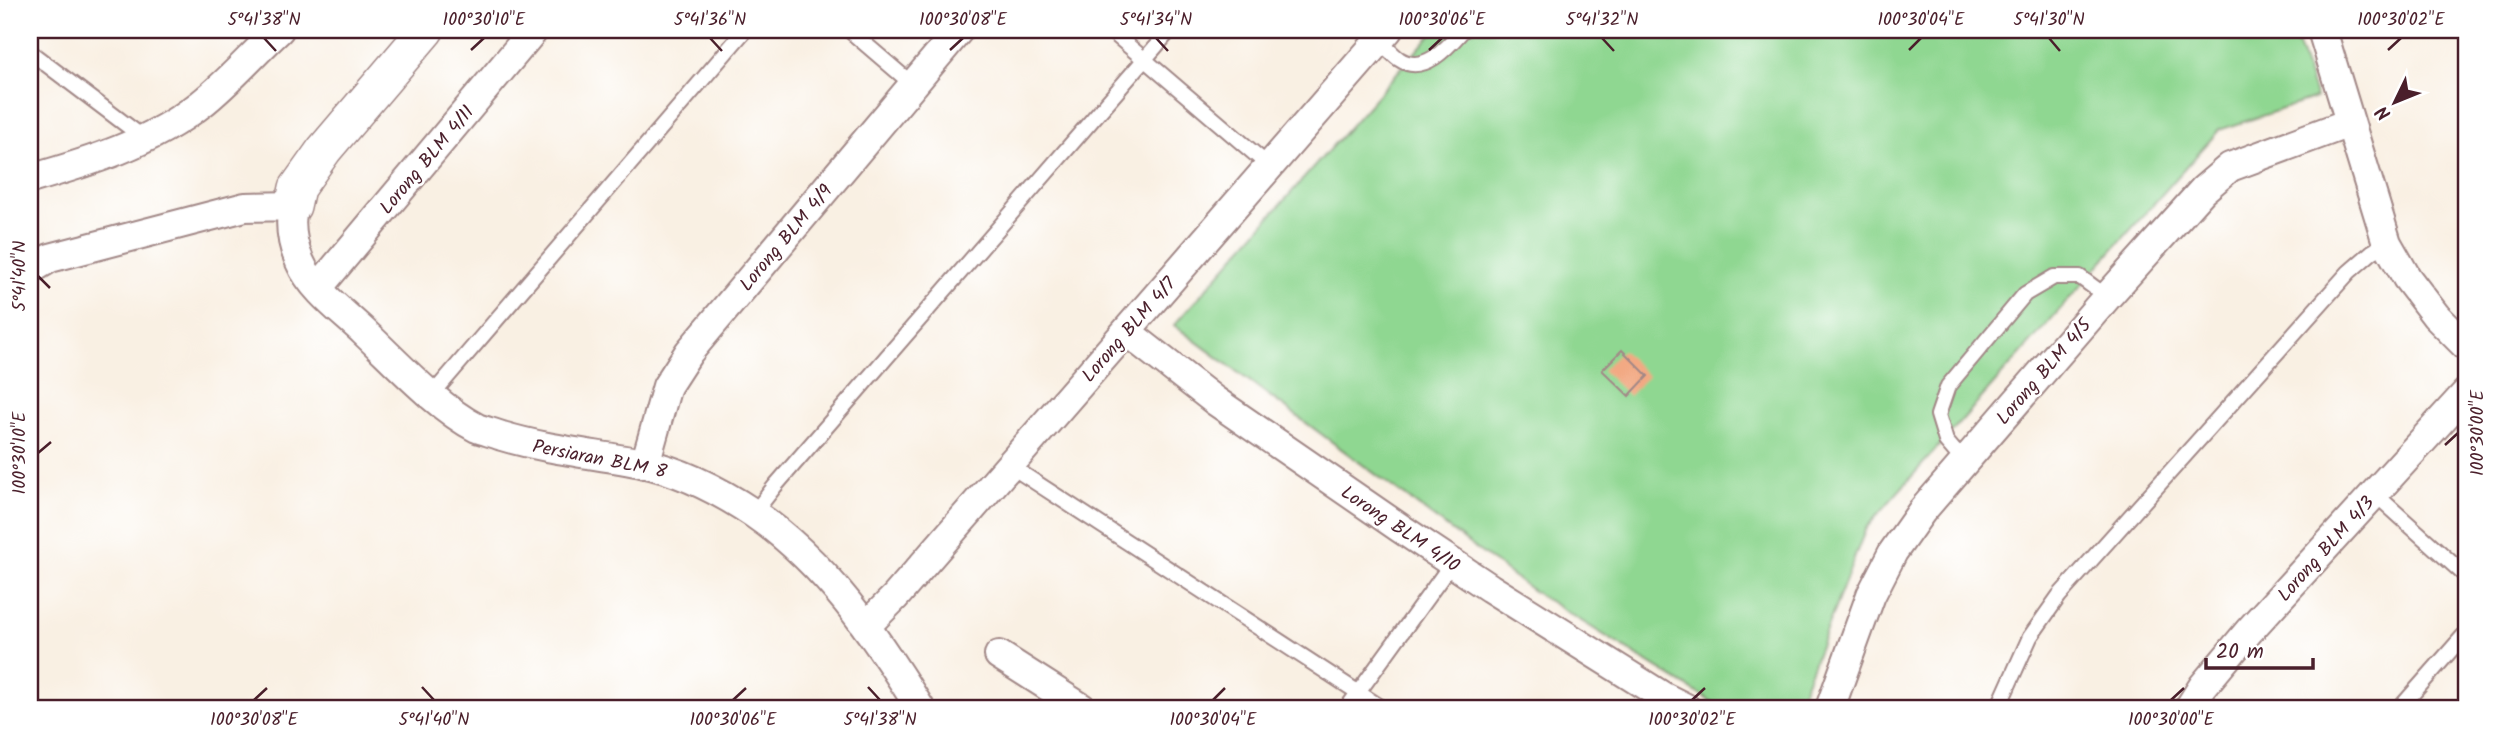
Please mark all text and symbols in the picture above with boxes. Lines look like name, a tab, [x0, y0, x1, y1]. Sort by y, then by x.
text: 5°41'38"N	[227, 6, 301, 35]
text: 100°30'10"E	[443, 6, 526, 35]
text: 5°41'36"N	[674, 6, 746, 35]
text: 100°30'08"E	[919, 6, 1007, 35]
text: 5°41'34"N	[1120, 6, 1192, 35]
text: 100°30'06"E	[1398, 6, 1486, 35]
text: 5°41'32"N	[1566, 6, 1638, 35]
text: 100°30'04"E	[1877, 6, 1965, 35]
text: 5°41'30"N	[2013, 6, 2085, 35]
text: 100°30'02"E	[2357, 6, 2445, 35]
north arrow	[2360, 66, 2430, 136]
text: N	[2369, 98, 2399, 127]
street label: Lorong BLM 4/11	[373, 99, 482, 222]
street label: Lorong BLM 4/9	[733, 178, 841, 299]
text: 5°41'40"N	[6, 240, 35, 312]
street label: Lorong BLM 4/7	[1075, 270, 1185, 390]
street label: Lorong BLM 4/5	[1990, 311, 2101, 432]
text: 100°30'00"E	[2464, 389, 2493, 476]
text: 100°30'10"E	[6, 411, 35, 494]
street label: Persiaran BLM 8	[530, 432, 670, 488]
street label: Lorong BLM 4/10	[1334, 479, 1466, 581]
street label: Lorong BLM 4/3	[2271, 489, 2382, 609]
scale bar	[2206, 626, 2312, 670]
text: 20 m	[2216, 636, 2264, 669]
text: 100°30'08"E	[210, 706, 298, 735]
text: 5°41'40"N	[398, 706, 470, 735]
text: 100°30'06"E	[689, 706, 777, 735]
text: 5°41'38"N	[843, 706, 917, 735]
text: 100°30'04"E	[1169, 706, 1257, 735]
text: 100°30'02"E	[1648, 706, 1736, 735]
text: 100°30'00"E	[2128, 706, 2215, 735]

